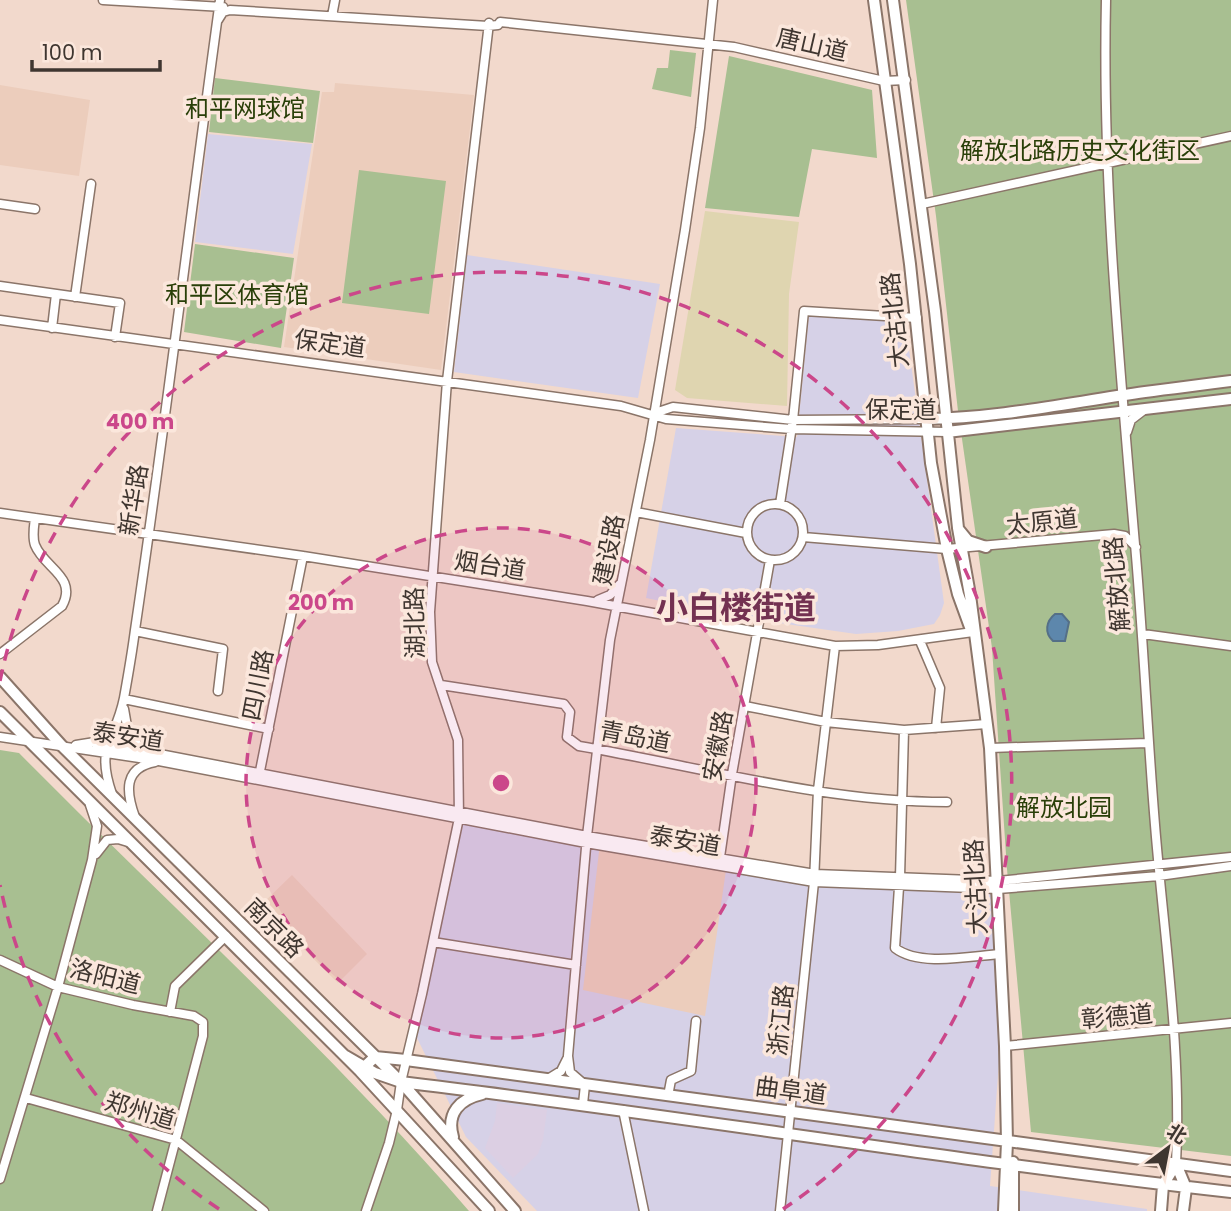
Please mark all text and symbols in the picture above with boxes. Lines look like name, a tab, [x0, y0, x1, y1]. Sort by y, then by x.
street label: 唐山道	[773, 20, 851, 69]
scale bar	[32, 28, 159, 72]
text: 100 m	[42, 38, 102, 67]
park label: 和平网球馆	[185, 92, 305, 125]
park label: 解放北路历史文化街区	[960, 134, 1200, 167]
street label: 大沽北路	[873, 271, 916, 370]
park label: 和平区体育馆	[165, 278, 309, 311]
street label: 保定道	[292, 322, 368, 365]
street label: 保定道	[865, 393, 937, 426]
text: 400 m	[106, 407, 174, 436]
street label: 新华路	[112, 462, 155, 538]
street label: 太原道	[1004, 501, 1079, 542]
street label: 建设路	[585, 511, 632, 588]
street label: 解放北路	[1096, 535, 1137, 633]
street label: 烟台道	[452, 544, 528, 587]
district label: 小白楼街道	[656, 585, 816, 630]
street label: 湖北路	[397, 587, 432, 659]
text: 200 m	[288, 588, 354, 617]
street label: 四川路	[234, 646, 281, 723]
street label: 安徽路	[695, 708, 740, 784]
street label: 青岛道	[597, 713, 674, 760]
street label: 泰安道	[90, 715, 166, 758]
centre of rings	[489, 771, 513, 795]
park label: 解放北园	[1016, 791, 1112, 824]
street label: 泰安道	[647, 818, 723, 863]
street label: 大沽北路	[957, 838, 994, 936]
street label: 南京路	[237, 891, 311, 965]
street label: 洛阳道	[66, 952, 144, 1001]
street label: 浙江路	[760, 982, 801, 1057]
street label: 彰德道	[1080, 997, 1154, 1036]
street label: 曲阜道	[753, 1069, 829, 1112]
street label: 郑州道	[101, 1084, 179, 1137]
north arrow	[1133, 1113, 1203, 1183]
text: 北	[1162, 1118, 1192, 1150]

